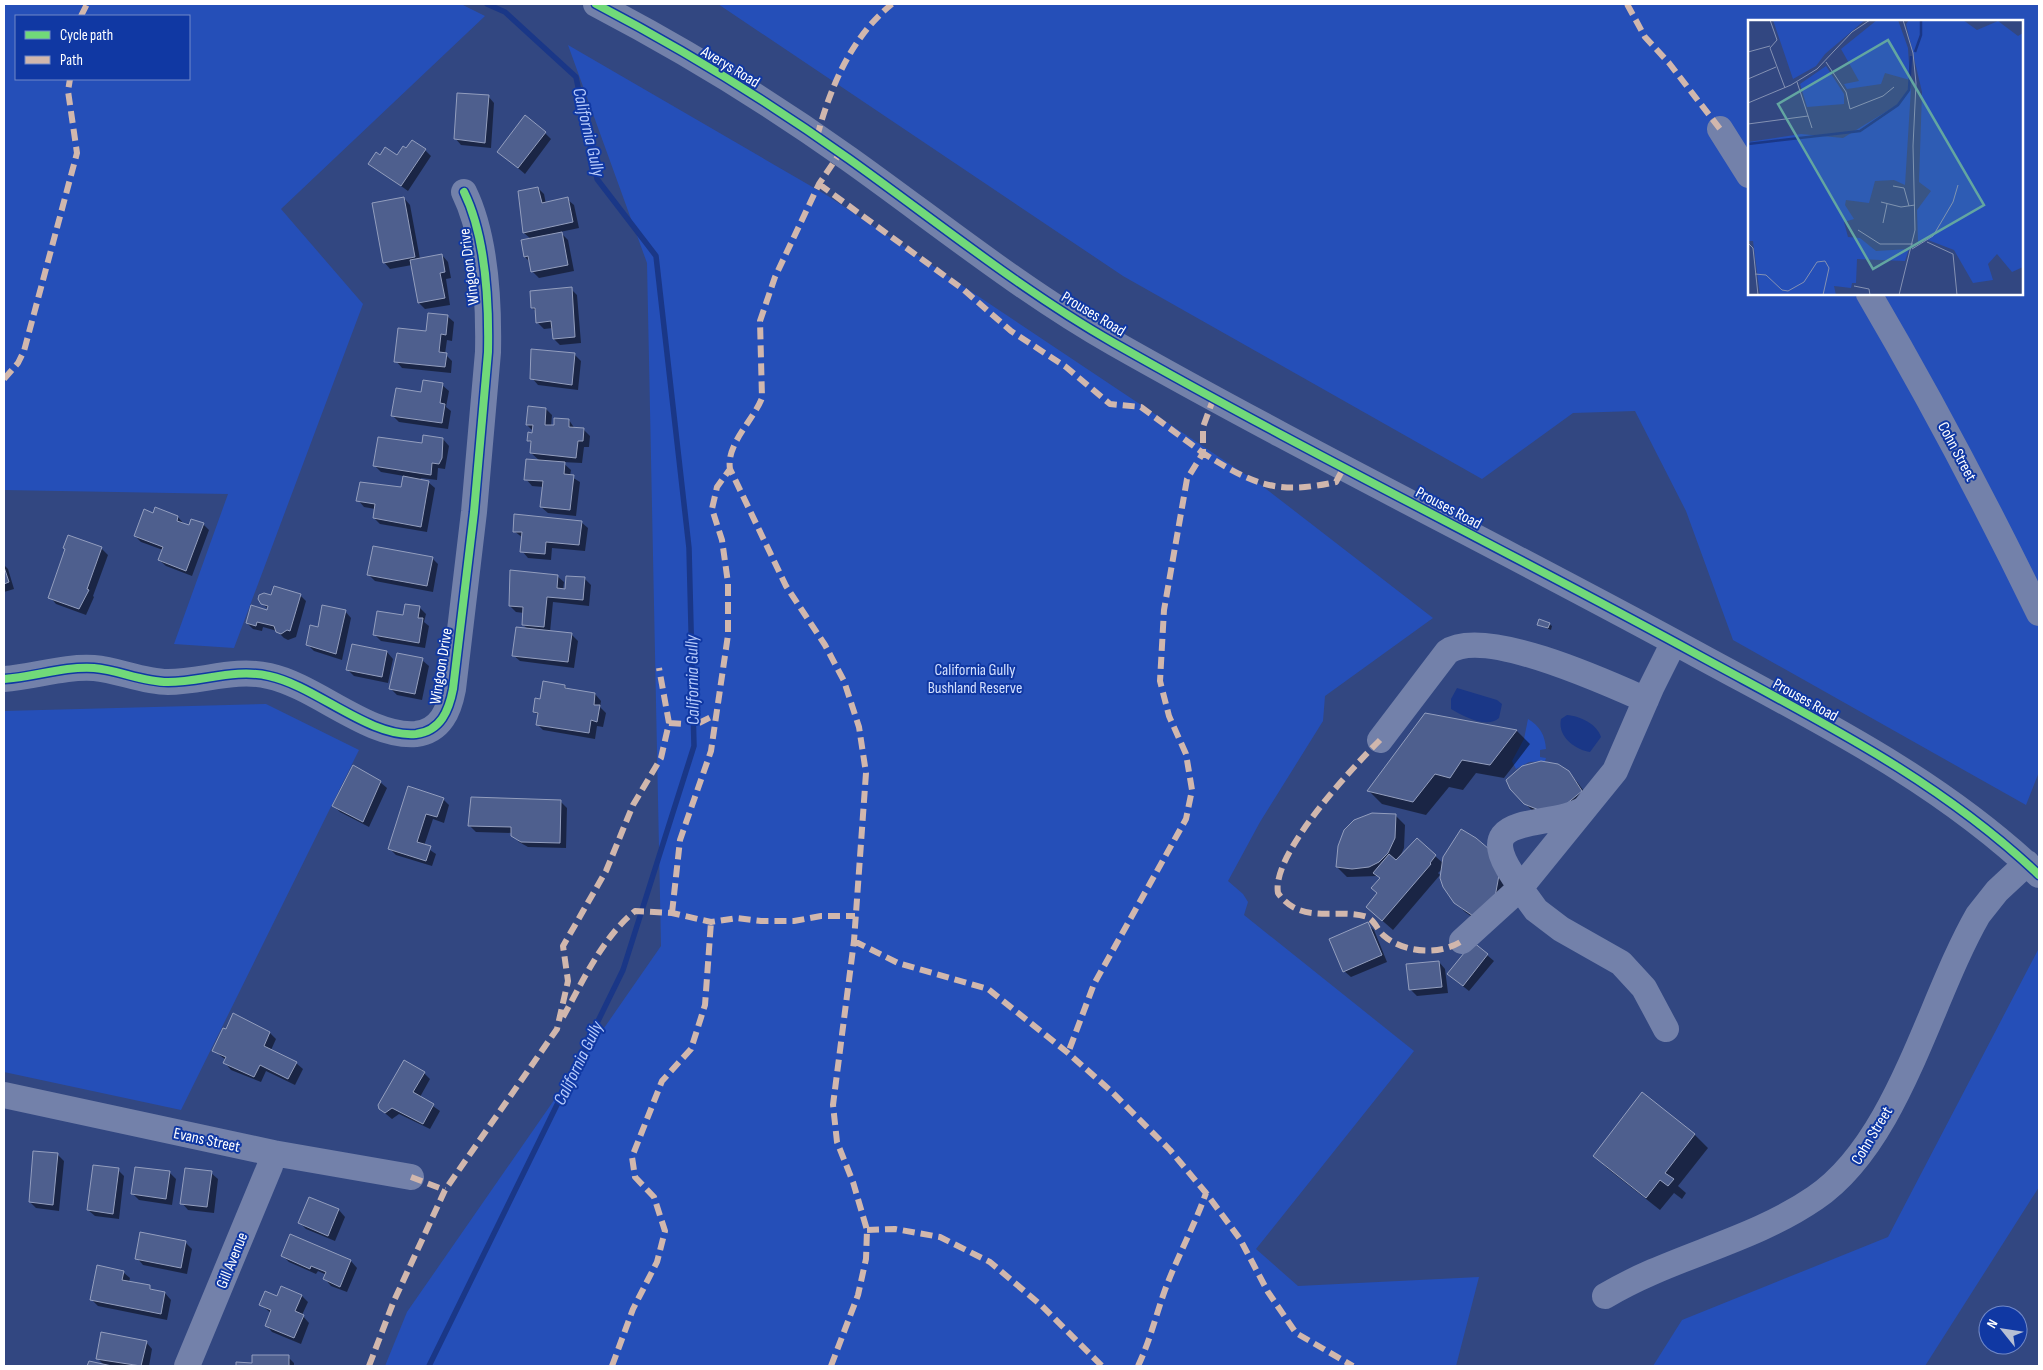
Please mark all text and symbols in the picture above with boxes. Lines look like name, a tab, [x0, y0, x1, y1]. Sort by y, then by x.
legend	[15, 15, 190, 80]
inset map	[1748, 20, 2023, 295]
text: Cycle path	[60, 26, 113, 45]
street label: Averys Road	[697, 42, 763, 92]
text: Path	[60, 51, 83, 70]
water label: California Gully	[568, 86, 609, 180]
street label: Wingoon Drive	[455, 227, 484, 306]
street label: Prouses Road	[1058, 288, 1129, 341]
street label: Cohn Street	[1933, 419, 1980, 485]
street label: Prouses Road	[1412, 483, 1484, 534]
street label: Wingoon Drive	[426, 627, 457, 706]
water label: California Gully	[681, 633, 704, 725]
park label: California Gully Bushland Reserve	[928, 661, 1022, 698]
street label: Prouses Road	[1769, 675, 1841, 726]
water label: California Gully	[549, 1017, 608, 1108]
street label: Cohn Street	[1848, 1103, 1897, 1168]
street label: Evans Street	[172, 1124, 242, 1157]
street label: Gill Avenue	[213, 1230, 252, 1291]
north arrow	[1978, 1305, 2028, 1355]
text: N	[1983, 1316, 2001, 1331]

